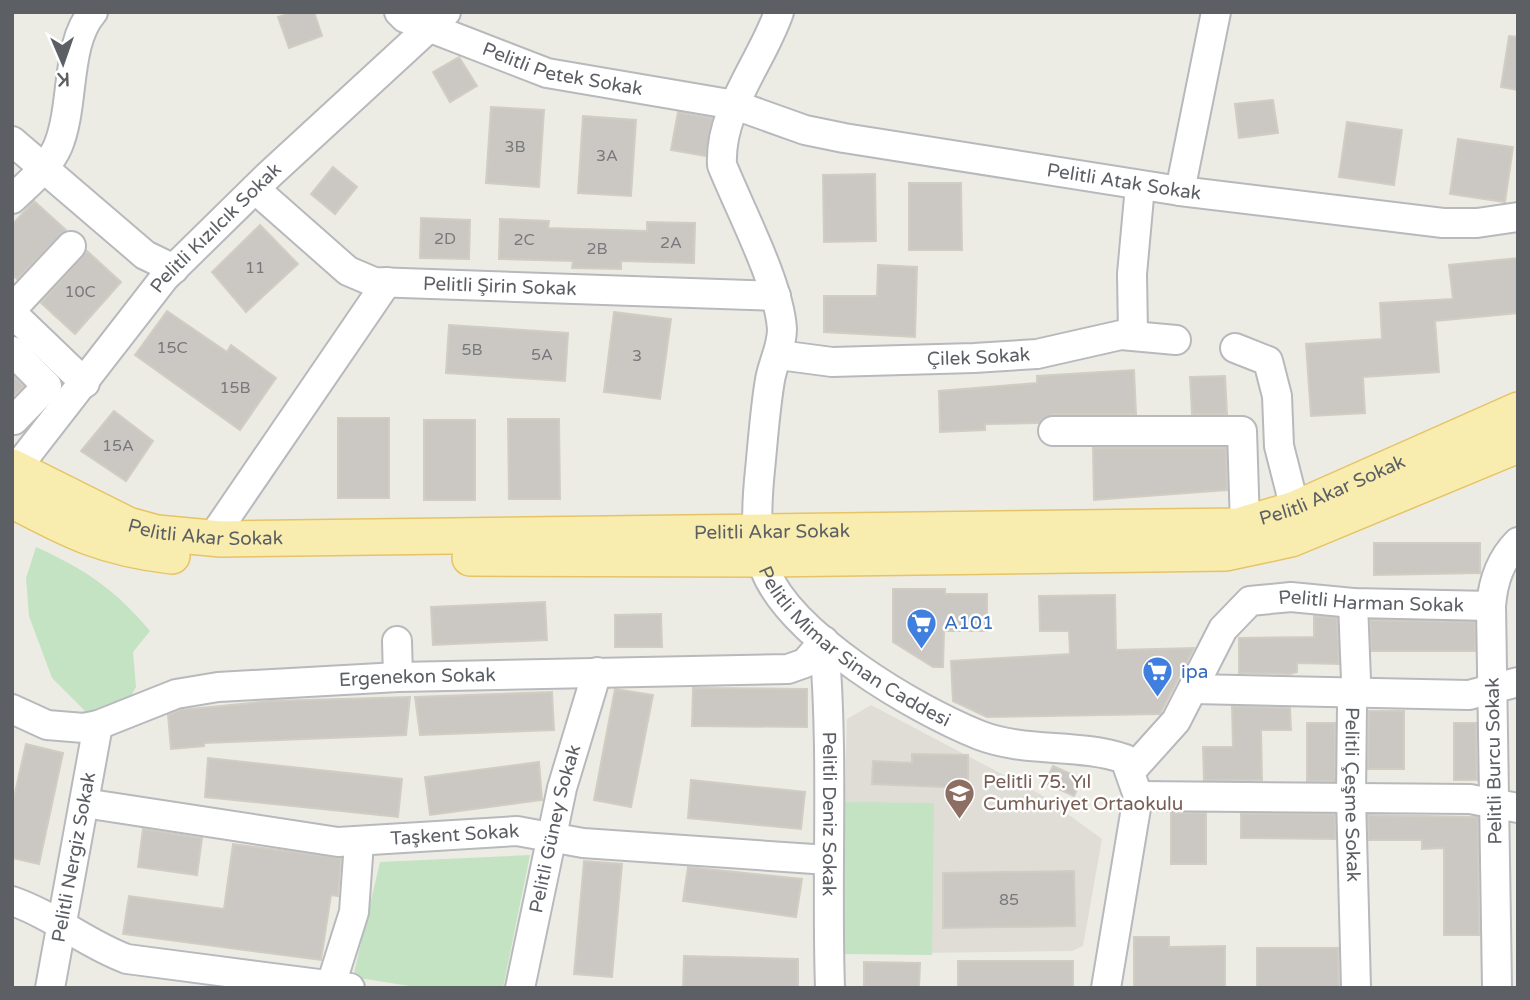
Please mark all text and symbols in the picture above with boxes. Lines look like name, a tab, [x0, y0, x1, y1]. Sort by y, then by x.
north arrow	[28, 28, 98, 98]
street label: Pelitli Petek Sokak	[479, 38, 644, 100]
text: K	[57, 68, 70, 90]
house number: 3B	[504, 137, 526, 157]
house number: 3A	[596, 146, 618, 166]
street label: Pelitli Kızılcık Sokak	[146, 158, 286, 297]
street label: Pelitli Atak Sokak	[1045, 159, 1202, 204]
house number: 2D	[434, 229, 456, 249]
house number: 2C	[513, 230, 535, 250]
house number: 2A	[660, 233, 682, 253]
house number: 2B	[586, 239, 608, 259]
house number: 11	[245, 258, 265, 278]
street label: Pelitli Şirin Sokak	[422, 273, 577, 300]
house number: 10C	[64, 282, 96, 302]
house number: 15C	[156, 338, 188, 358]
house number: 5B	[461, 340, 483, 360]
street label: Çilek Sokak	[927, 343, 1031, 370]
house number: 5A	[531, 345, 553, 365]
house number: 3	[632, 346, 642, 366]
house number: 15B	[219, 378, 251, 398]
house number: 15A	[102, 436, 134, 456]
street label: Pelitli Akar Sokak	[1257, 450, 1409, 530]
street label: Pelitli Akar Sokak	[125, 514, 283, 550]
street label: Pelitli Akar Sokak	[694, 520, 850, 544]
street label: Pelitli Mimar Sinan Caddesi	[754, 563, 954, 731]
street label: Pelitli Harman Sokak	[1277, 586, 1464, 616]
supermarket icon: A101	[904, 606, 938, 650]
place label: A101	[944, 612, 994, 634]
supermarket icon: ipa	[1141, 655, 1175, 699]
place label: ipa	[1181, 661, 1208, 683]
street label: Ergenekon Sokak	[338, 664, 496, 691]
street label: Pelitli Burcu Sokak	[1482, 677, 1506, 845]
street label: Pelitli Çeşme Sokak	[1340, 707, 1364, 882]
street label: Pelitli Deniz Sokak	[818, 731, 840, 896]
street label: Pelitli Güney Sokak	[525, 742, 585, 915]
street label: Pelitli Nergiz Sokak	[48, 770, 100, 944]
place label: Pelitli 75. Yıl Cumhuriyet Ortaokulu	[983, 771, 1183, 815]
school or university icon: Pelitli 75. Yıl Cumhuriyet Ortaokulu	[943, 776, 977, 820]
street label: Taşkent Sokak	[390, 820, 520, 850]
house number: 85	[999, 890, 1019, 910]

